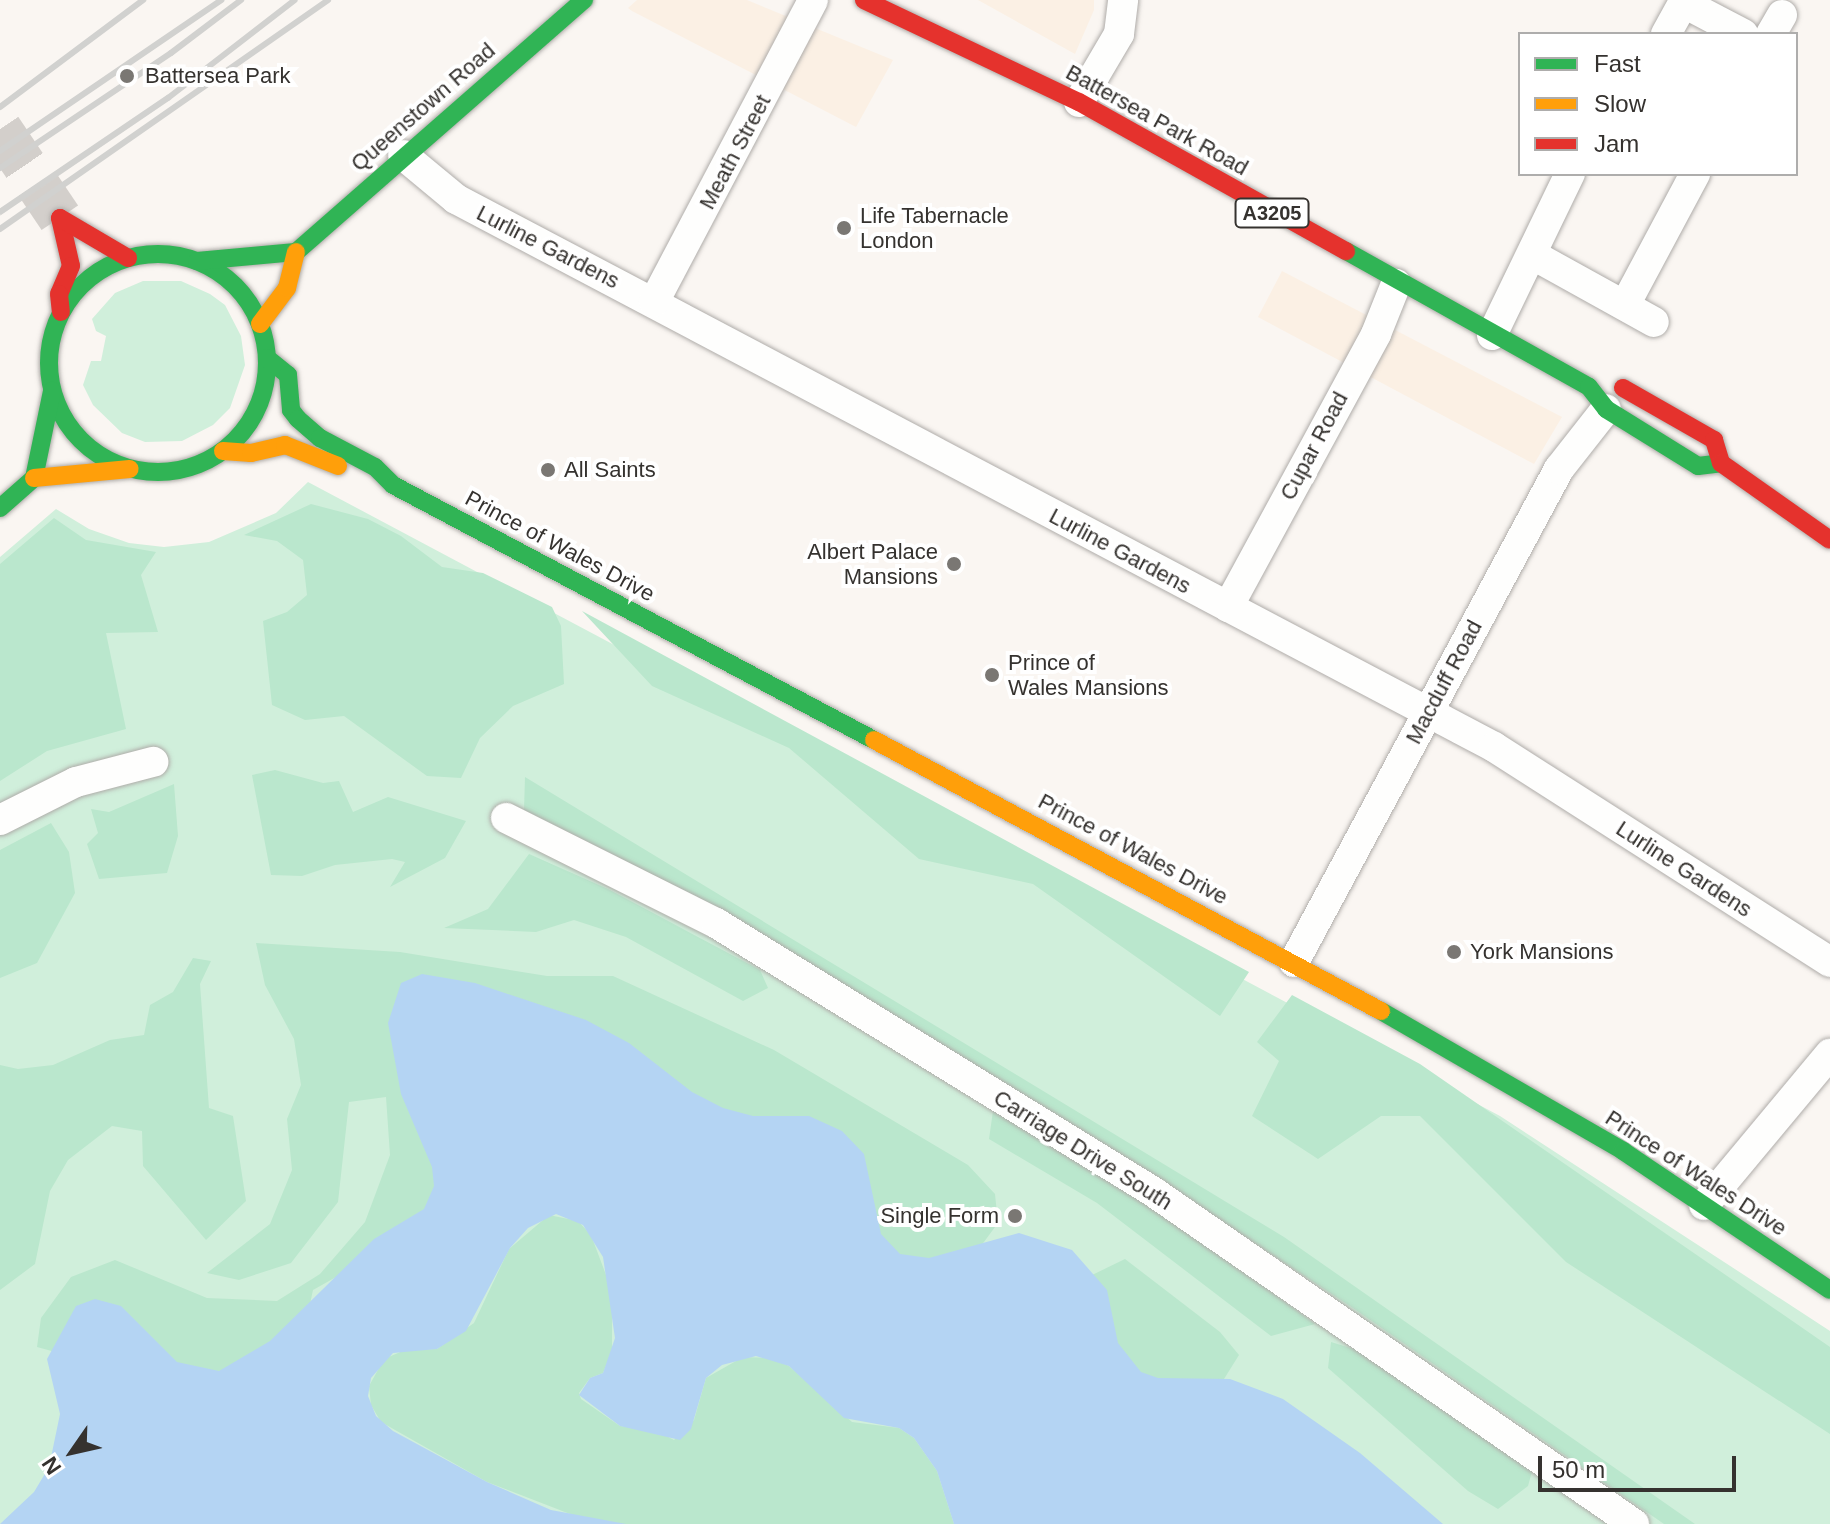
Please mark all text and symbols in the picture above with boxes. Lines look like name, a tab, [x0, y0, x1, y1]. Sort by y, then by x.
legend	[1518, 32, 1798, 176]
street label: Queenstown Road	[346, 37, 500, 177]
text: Fast	[1594, 50, 1641, 77]
street label: Battersea Park Road	[1061, 59, 1253, 181]
place label: Battersea Park	[145, 63, 291, 89]
marker: Battersea Park	[116, 65, 138, 87]
street label: Meath Street	[694, 90, 776, 214]
text: Slow	[1594, 90, 1646, 117]
text: Jam	[1594, 130, 1639, 157]
road number: A3205	[1234, 197, 1310, 229]
street label: Lurline Gardens	[472, 200, 624, 294]
place label: Life Tabernacle London	[860, 202, 1009, 254]
marker: Life Tabernacle London	[835, 219, 853, 237]
street label: Cupar Road	[1274, 387, 1354, 505]
place label: All Saints	[564, 457, 656, 483]
marker: All Saints	[539, 461, 557, 479]
street label: Prince of Wales Drive	[461, 485, 659, 607]
street label: Lurline Gardens	[1045, 503, 1195, 599]
place label: Albert Palace Mansions	[807, 538, 938, 590]
marker: Albert Palace Mansions	[945, 555, 963, 573]
street label: Macduff Road	[1400, 616, 1488, 748]
place label: Prince of Wales Mansions	[1008, 649, 1169, 700]
marker: Prince of Wales Mansions	[983, 666, 1001, 684]
street label: Prince of Wales Drive	[1034, 788, 1232, 910]
street label: Lurline Gardens	[1611, 815, 1757, 923]
place label: York Mansions	[1470, 939, 1613, 965]
marker: York Mansions	[1445, 943, 1463, 961]
street label: Carriage Drive South	[989, 1084, 1177, 1216]
street label: Prince of Wales Drive	[1600, 1105, 1792, 1241]
place label: Single Form	[880, 1203, 999, 1229]
marker: Single Form	[1006, 1207, 1024, 1225]
north arrow	[32, 1412, 112, 1492]
scale bar	[1542, 1440, 1740, 1490]
text: N	[37, 1452, 66, 1479]
text: 50 m	[1552, 1456, 1605, 1483]

